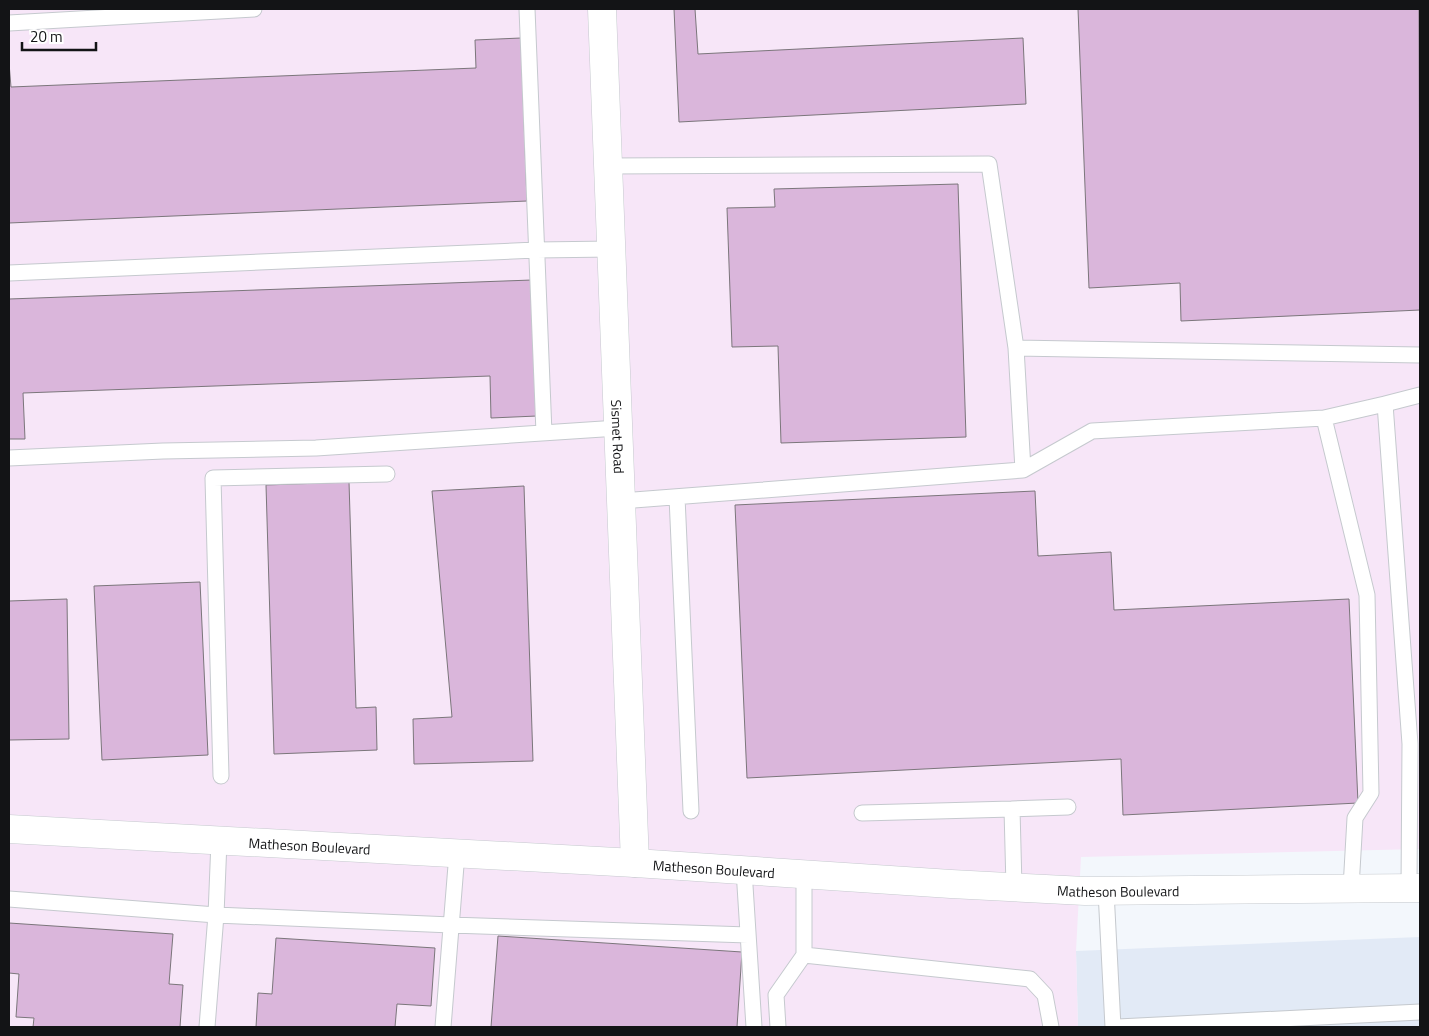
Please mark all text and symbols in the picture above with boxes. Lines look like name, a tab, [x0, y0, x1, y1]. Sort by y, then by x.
scale bar	[22, 20, 96, 52]
text: 20 m	[30, 25, 63, 48]
street label: Sismet Road	[607, 399, 630, 474]
street label: Matheson Boulevard	[248, 832, 371, 859]
street label: Matheson Boulevard	[652, 854, 776, 883]
street label: Matheson Boulevard	[1057, 879, 1179, 902]

